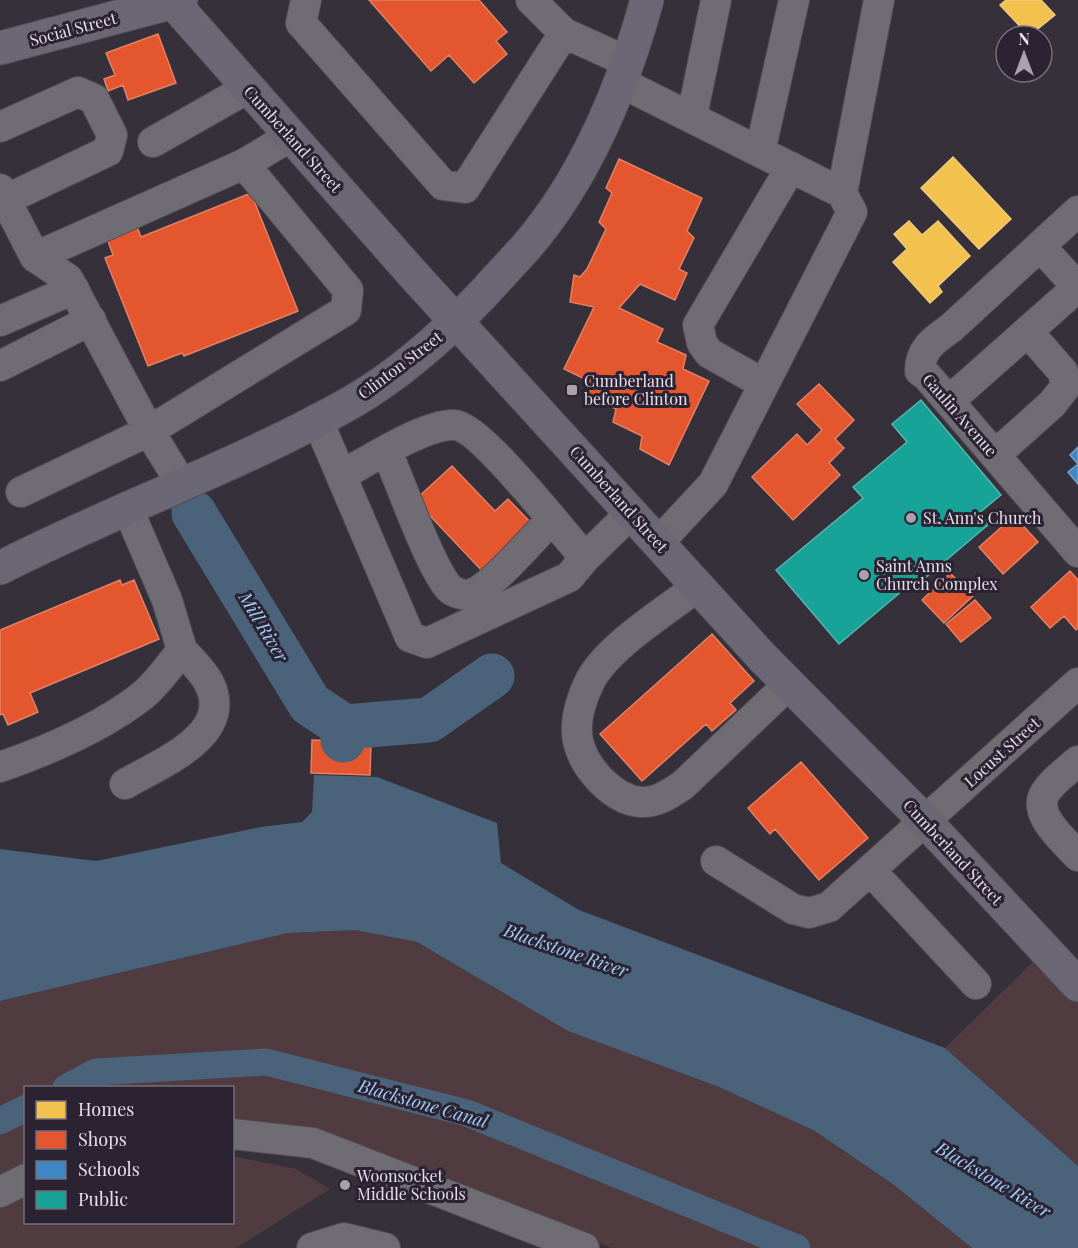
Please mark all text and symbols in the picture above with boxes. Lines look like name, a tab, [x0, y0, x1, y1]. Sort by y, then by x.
street label: Social Street	[27, 7, 119, 50]
north arrow	[994, 24, 1054, 84]
text: N	[1018, 28, 1030, 49]
street label: Cumberland Street	[240, 81, 347, 197]
street label: Clinton Street	[353, 326, 447, 403]
street label: Gaulin Avenue	[919, 369, 1002, 461]
place label: Cumberland before Clinton	[584, 370, 688, 409]
marker: Cumberland before Clinton	[565, 383, 579, 397]
street label: Cumberland Street	[566, 441, 673, 557]
place label: St. Ann's Church	[923, 507, 1042, 528]
marker: St. Ann's Church	[904, 511, 918, 525]
place label: Saint Anns Church Complex	[876, 555, 998, 594]
marker: Saint Anns Church Complex	[857, 568, 871, 582]
water label: Mill River	[233, 586, 295, 667]
street label: Locust Street	[959, 712, 1044, 791]
street label: Cumberland Street	[899, 794, 1008, 909]
water label: Blackstone River	[500, 917, 633, 983]
water label: Blackstone Canal	[355, 1073, 492, 1133]
legend	[24, 1086, 234, 1224]
text: Homes	[78, 1097, 134, 1121]
text: Shops	[78, 1127, 127, 1151]
water label: Blackstone River	[931, 1135, 1056, 1223]
text: Schools	[78, 1157, 140, 1181]
place label: Woonsocket Middle Schools	[356, 1165, 466, 1204]
marker: Woonsocket Middle Schools	[338, 1178, 352, 1192]
text: Public	[78, 1187, 128, 1211]

